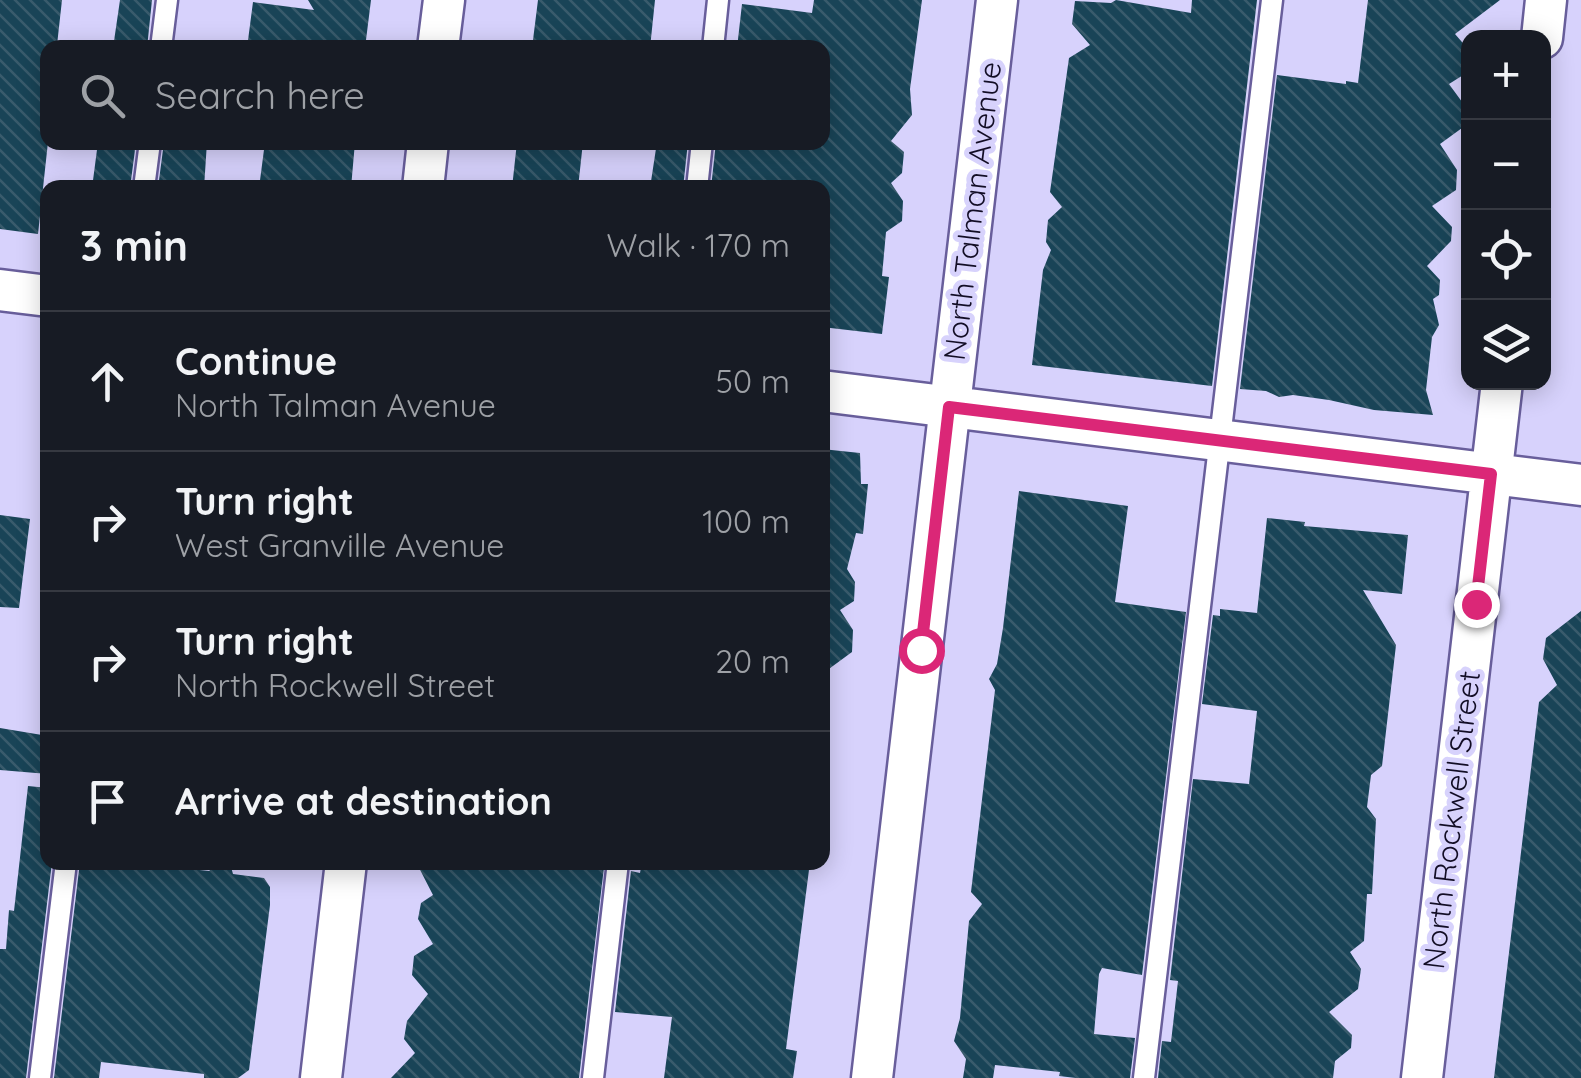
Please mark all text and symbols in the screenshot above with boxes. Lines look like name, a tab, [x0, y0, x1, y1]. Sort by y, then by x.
map controls	[1461, 30, 1551, 390]
button: +	[1461, 30, 1551, 120]
search box	[40, 40, 830, 150]
street label: North Talman Avenue	[935, 59, 1009, 363]
icon: search	[75, 68, 130, 123]
text: Search here	[155, 71, 365, 119]
button: −	[1461, 120, 1551, 210]
button: locate	[1461, 210, 1551, 300]
text: 3 min	[80, 219, 188, 272]
text: Walk · 170 m	[607, 225, 790, 265]
button: layers	[1461, 300, 1551, 390]
text: Continue	[175, 337, 337, 385]
icon: ahead	[80, 354, 135, 409]
text: 50 m	[716, 361, 790, 401]
text: North Talman Avenue	[175, 385, 496, 425]
text: Turn right	[175, 477, 354, 525]
icon: right	[80, 494, 135, 549]
text: 100 m	[702, 501, 790, 541]
text: West Granville Avenue	[175, 525, 504, 565]
route end	[1454, 582, 1500, 628]
text: Turn right	[175, 617, 354, 665]
route start	[899, 628, 945, 674]
icon: right	[80, 634, 135, 689]
text: 20 m	[715, 641, 790, 681]
text: North Rockwell Street	[175, 665, 495, 705]
street label: North Rockwell Street	[1414, 669, 1488, 971]
icon: arrive	[80, 774, 135, 829]
text: Arrive at destination	[175, 777, 552, 825]

